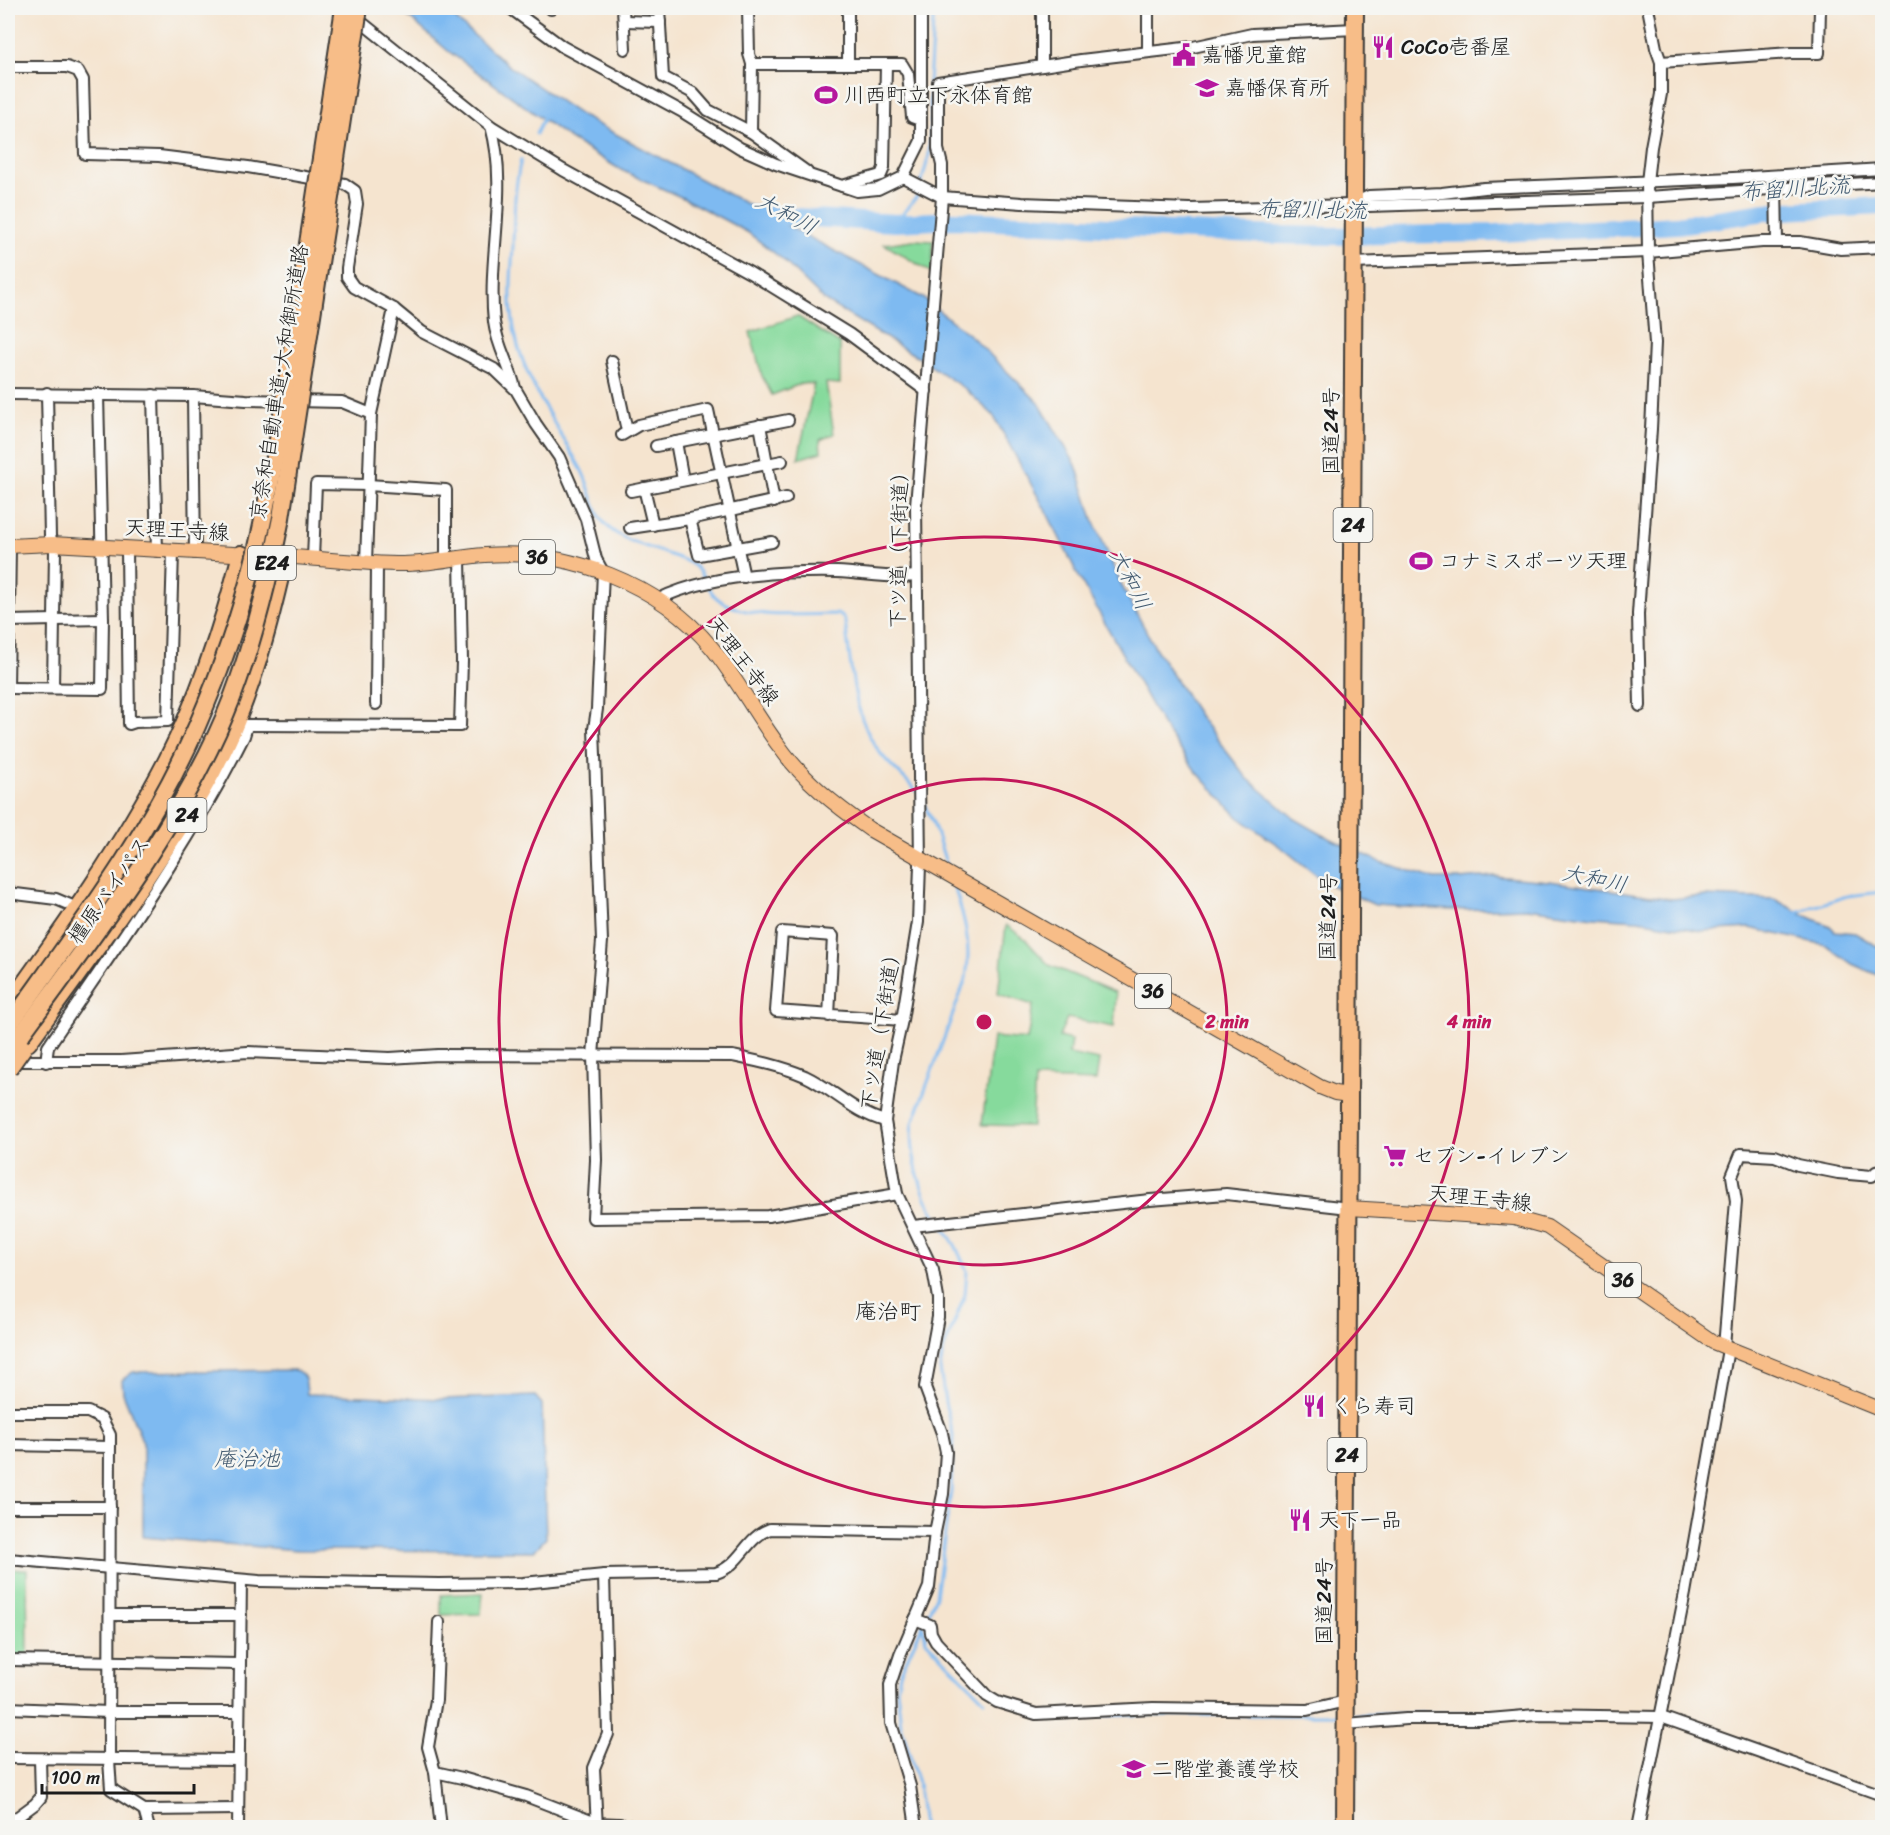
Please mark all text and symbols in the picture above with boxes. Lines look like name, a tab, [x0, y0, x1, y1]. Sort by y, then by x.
place label: CoCo壱番屋	[1401, 28, 1512, 66]
restaurant icon: CoCo壱番屋	[1370, 34, 1396, 60]
place label: 嘉幡児童館	[1202, 36, 1307, 74]
public building icon: 嘉幡児童館	[1171, 42, 1197, 68]
place label: 嘉幡保育所	[1225, 69, 1330, 107]
school or university icon: 嘉幡保育所	[1194, 75, 1220, 101]
place label: 川西町立下永体育館	[844, 76, 1033, 114]
sports icon: 川西町立下永体育館	[813, 82, 839, 108]
water label: 布留川北流	[1739, 165, 1853, 212]
water label: 大和川	[748, 181, 825, 246]
water label: 布留川北流	[1257, 189, 1369, 230]
street label: 京奈和自動車道;大和御所道路	[238, 241, 320, 523]
street label: 国道24号	[1312, 387, 1350, 475]
street label: 下ツ道（下街道）	[879, 461, 919, 629]
street label: 天理王寺線	[124, 508, 230, 552]
road number: 24	[1334, 508, 1372, 542]
road number: 36	[519, 540, 555, 574]
water label: 大和川	[1098, 541, 1163, 617]
place label: コナミスポーツ天理	[1439, 542, 1628, 580]
road number: E24	[248, 546, 296, 580]
sports icon: コナミスポーツ天理	[1408, 548, 1434, 574]
street label: 天理王寺線	[696, 608, 790, 714]
road number: 24	[168, 798, 207, 832]
street label: 橿原バイパス	[57, 828, 161, 952]
water label: 大和川	[1559, 853, 1631, 904]
street label: 国道24号	[1308, 873, 1348, 961]
street label: 下ツ道（下街道）	[849, 941, 913, 1113]
road number: 36	[1135, 974, 1171, 1008]
text: 2 min	[1204, 1006, 1249, 1038]
text: 4 min	[1446, 1006, 1492, 1038]
centre of rings	[974, 1012, 994, 1032]
place label: セブン-イレブン	[1413, 1137, 1570, 1175]
supermarket icon: セブン-イレブン	[1382, 1143, 1408, 1169]
street label: 天理王寺線	[1426, 1174, 1534, 1222]
road number: 36	[1605, 1263, 1641, 1297]
district label: 庵治町	[855, 1292, 921, 1331]
place label: くら寿司	[1332, 1387, 1416, 1425]
restaurant icon: くら寿司	[1301, 1393, 1327, 1419]
road number: 24	[1328, 1438, 1366, 1472]
water label: 庵治池	[214, 1439, 281, 1478]
place label: 天下一品	[1318, 1501, 1402, 1539]
restaurant icon: 天下一品	[1287, 1507, 1313, 1533]
street label: 国道24号	[1305, 1557, 1343, 1645]
place label: 二階堂養護学校	[1152, 1750, 1299, 1788]
school or university icon: 二階堂養護学校	[1121, 1756, 1147, 1782]
scale bar	[42, 1757, 194, 1795]
text: 100 m	[51, 1762, 100, 1794]

